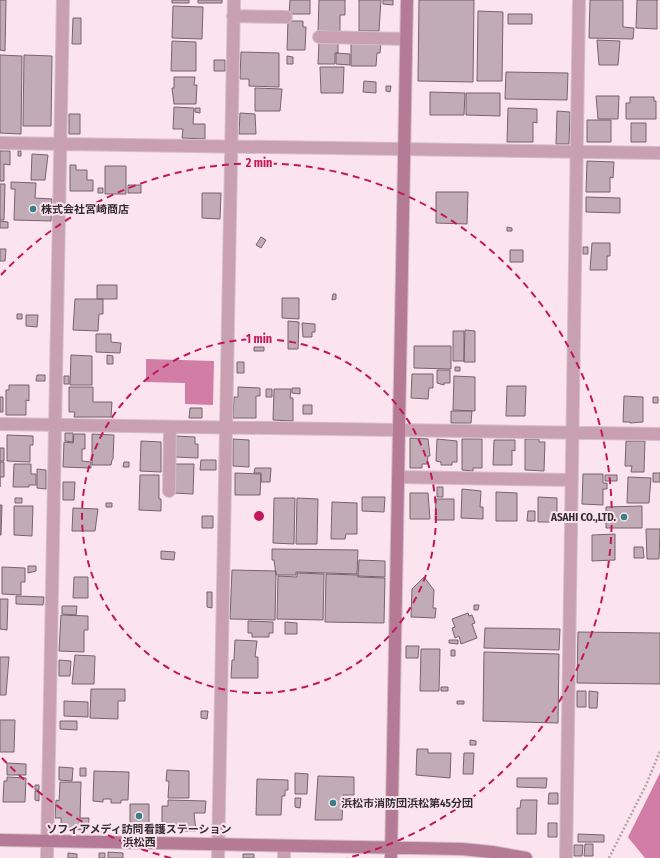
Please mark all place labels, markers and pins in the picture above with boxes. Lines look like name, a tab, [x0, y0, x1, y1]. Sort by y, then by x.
place label: 株式会社宮崎商店	[41, 203, 129, 216]
marker: 株式会社宮崎商店	[28, 204, 38, 214]
centre of rings	[252, 509, 266, 523]
place label: ASAHI CO.,LTD.	[550, 511, 616, 524]
marker: ASAHI CO.,LTD.	[619, 512, 629, 522]
place label: 浜松市消防団浜松第45分団	[341, 797, 473, 810]
marker: 浜松市消防団浜松第45分団	[328, 798, 338, 808]
marker: ソフィアメディ訪問看護ステーション 浜松西	[134, 811, 144, 821]
place label: ソフィアメディ訪問看護ステーション 浜松西	[46, 823, 232, 849]

